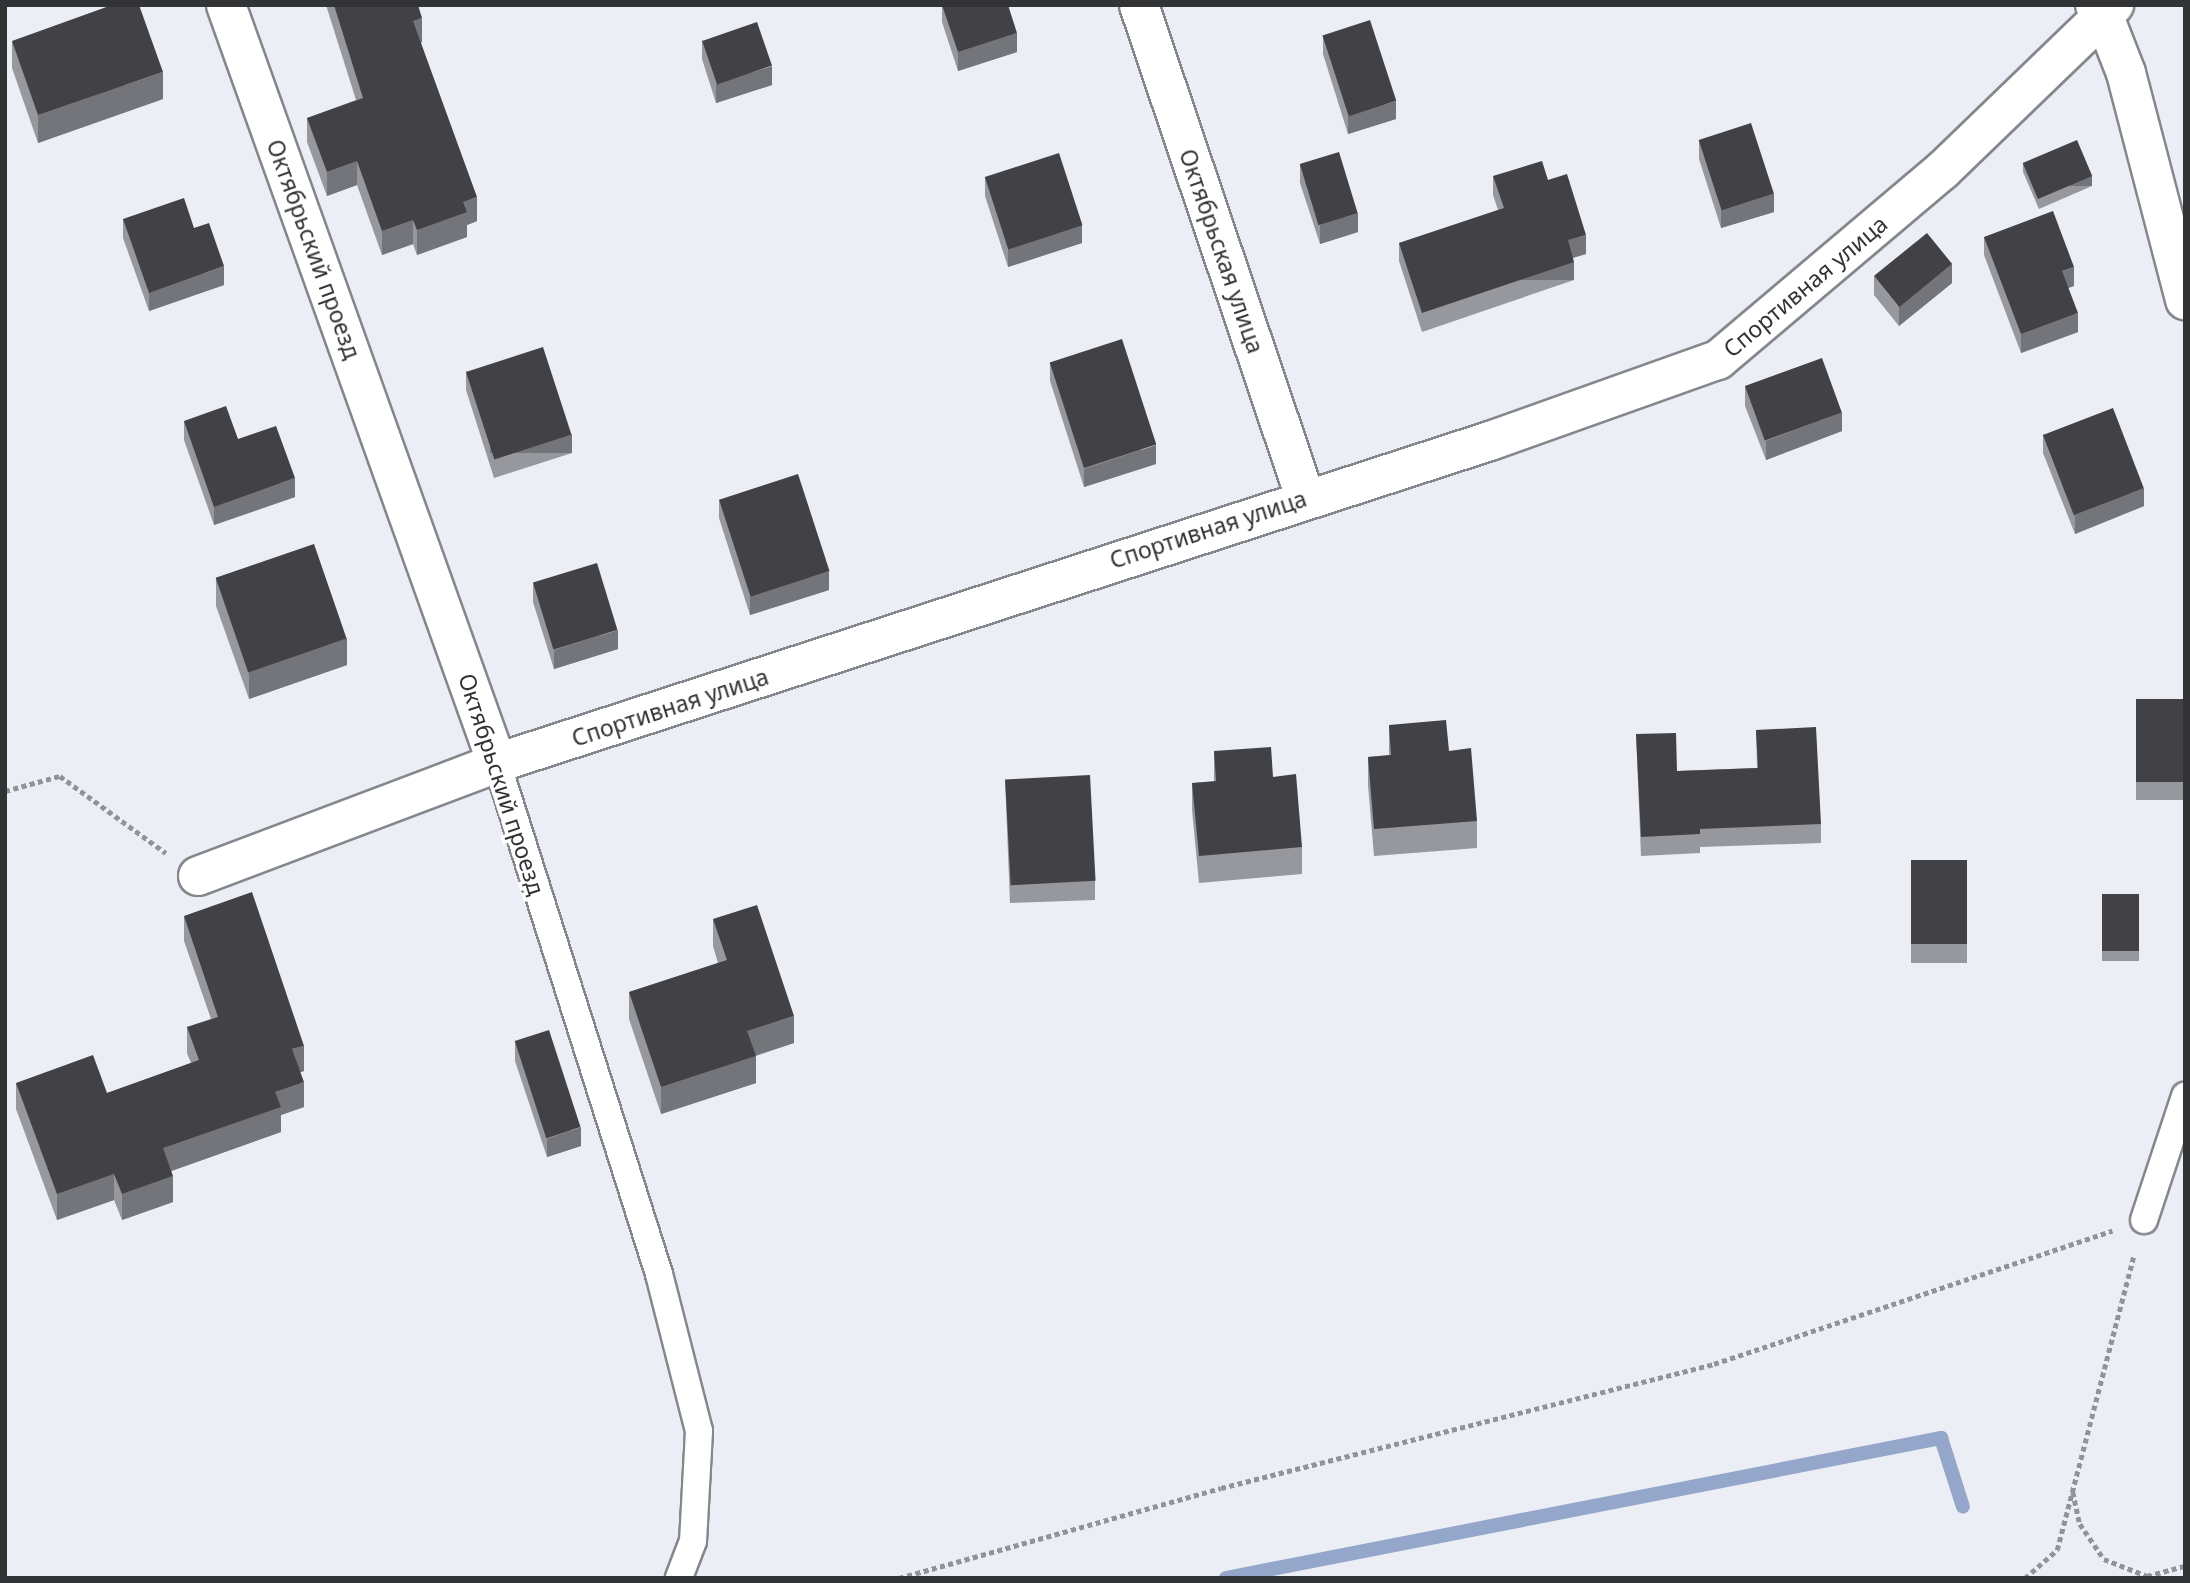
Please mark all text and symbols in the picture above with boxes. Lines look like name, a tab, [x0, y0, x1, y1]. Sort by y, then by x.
street label: Октябрьский проезд	[261, 136, 367, 362]
street label: Октябрьская улица	[1174, 145, 1270, 357]
street label: Спортивная улица	[1717, 209, 1893, 363]
street label: Спортивная улица	[1106, 484, 1310, 574]
street label: Спортивная улица	[568, 662, 772, 752]
street label: Октябрьский проезд	[453, 670, 551, 898]

